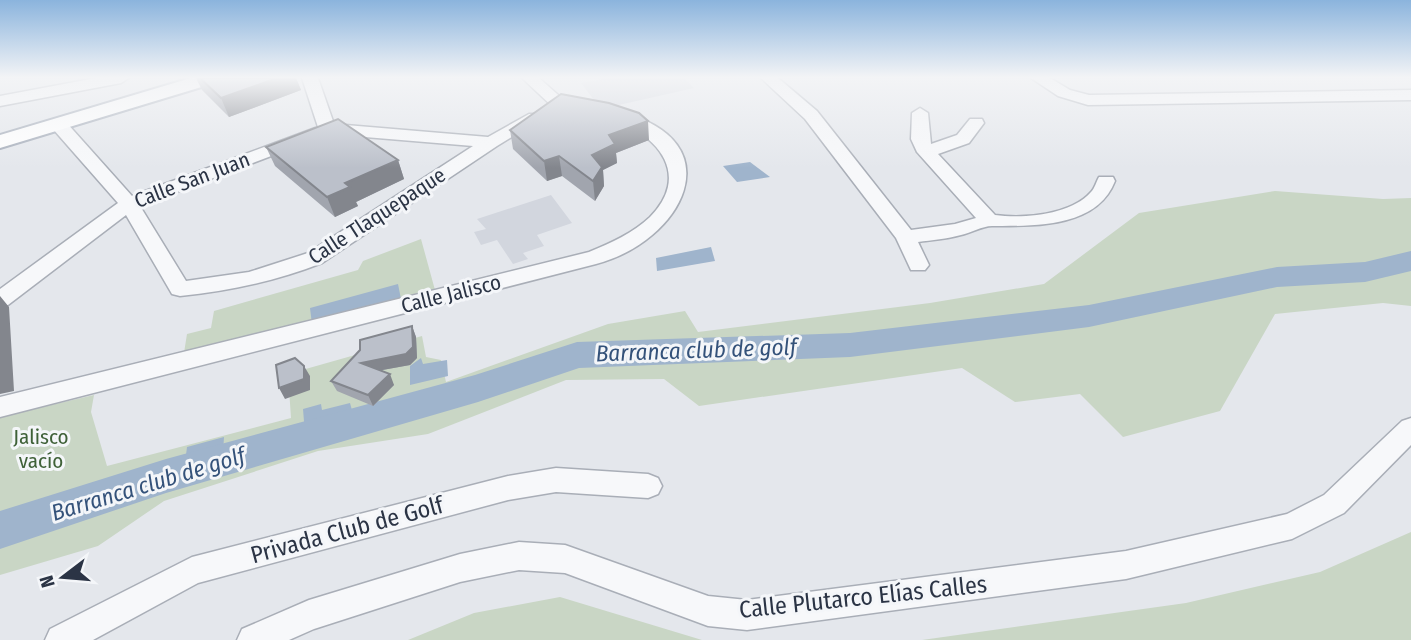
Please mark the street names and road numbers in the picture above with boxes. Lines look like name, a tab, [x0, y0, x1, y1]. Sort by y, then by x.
street label: Calle San Juan	[131, 146, 253, 214]
street label: Calle Tlaquepaque	[303, 162, 451, 270]
street label: Calle Jalisco	[398, 269, 504, 319]
street label: Privada Club de Golf	[247, 490, 448, 569]
street label: Calle Plutarco Elías Calles	[738, 570, 988, 624]

